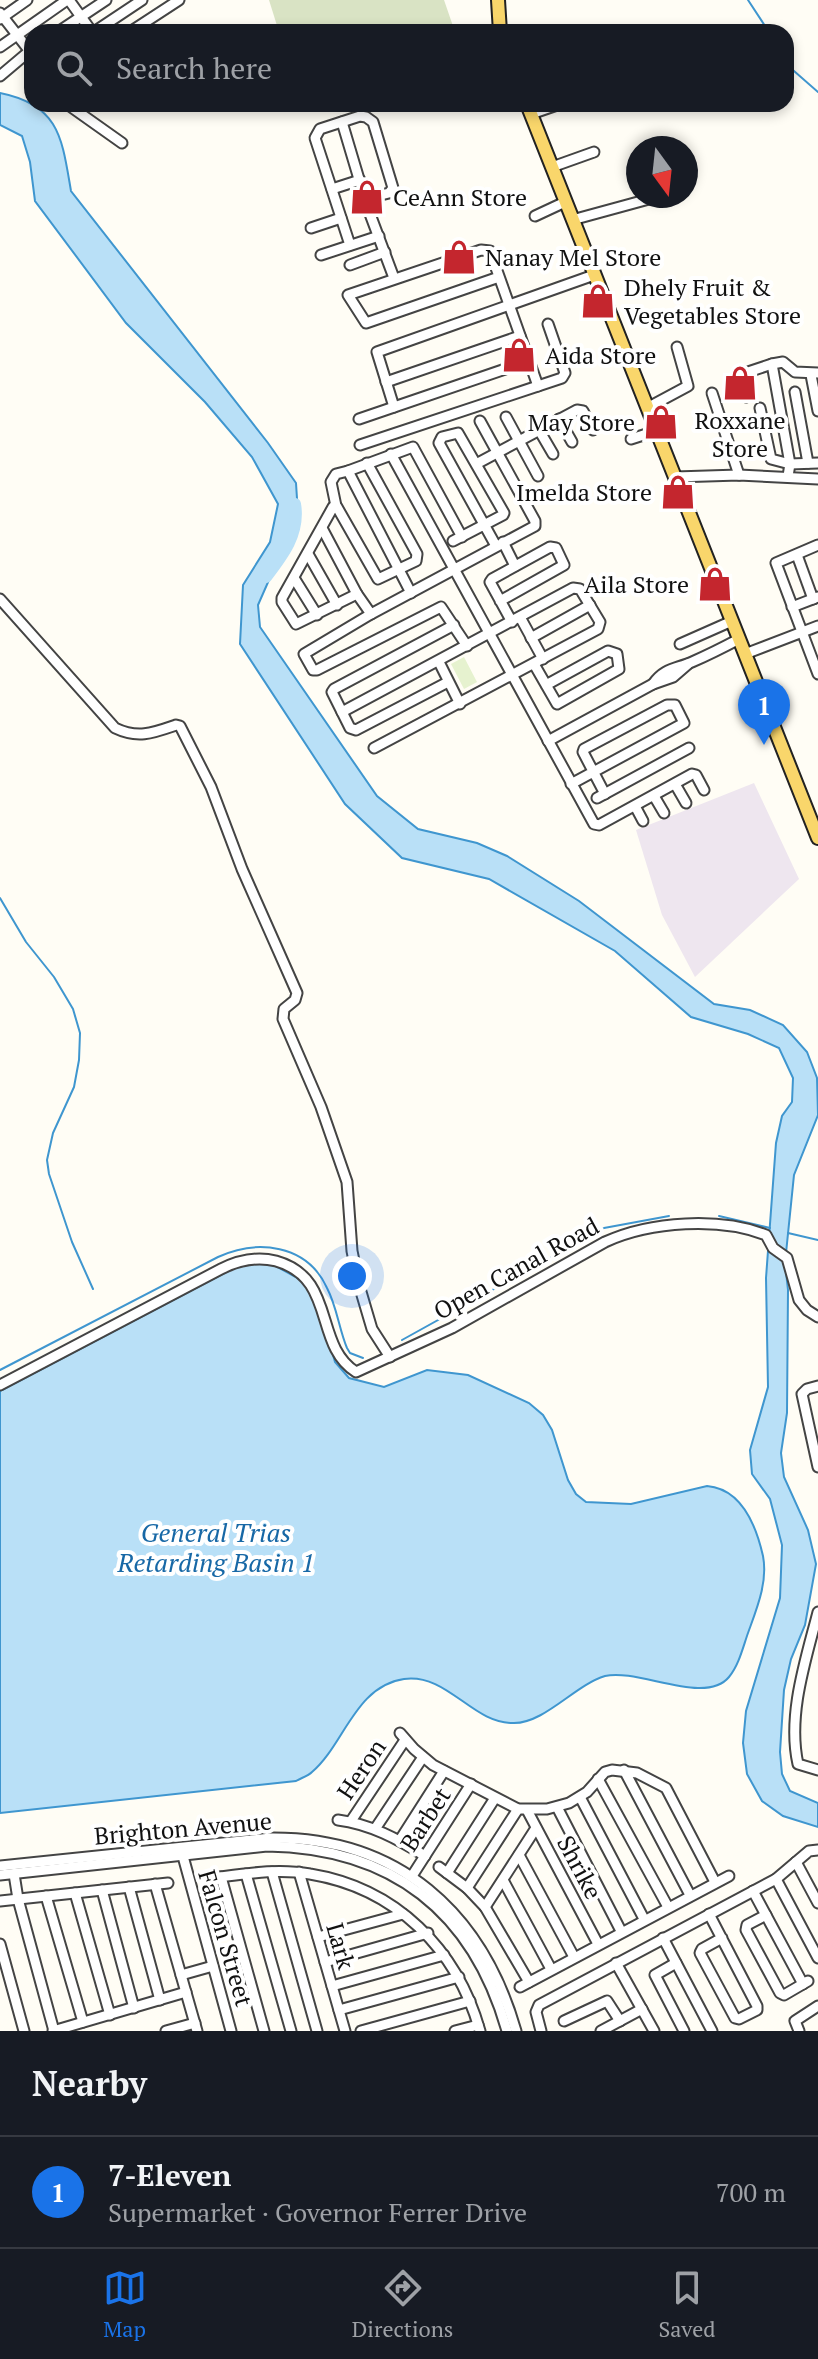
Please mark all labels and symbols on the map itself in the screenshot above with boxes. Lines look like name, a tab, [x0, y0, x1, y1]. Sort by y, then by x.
north arrow	[626, 136, 698, 208]
shop icon: CeAnn Store	[348, 178, 386, 216]
place label: CeAnn Store	[393, 181, 527, 213]
shop icon: Nanay Mel Store	[440, 238, 478, 276]
place label: Nanay Mel Store	[485, 241, 661, 273]
place label: Dhely Fruit & Vegetables Store	[624, 271, 801, 331]
shop icon: Dhely Fruit & Vegetables Store	[579, 282, 617, 320]
shop icon: Aida Store	[500, 336, 538, 374]
place label: Aida Store	[545, 339, 656, 371]
shop icon: Roxxane Store	[721, 364, 759, 402]
shop icon: May Store	[642, 403, 680, 441]
place label: Roxxane Store	[695, 404, 785, 464]
place label: May Store	[528, 406, 635, 438]
shop icon: Imelda Store	[659, 473, 697, 511]
place label: Imelda Store	[516, 476, 652, 508]
shop icon: Aila Store	[696, 565, 734, 603]
place label: Aila Store	[584, 568, 689, 600]
pin: 1	[738, 679, 790, 745]
street label: Open Canal Road	[428, 1209, 604, 1327]
your location	[332, 1256, 372, 1296]
water label: General Trias Retarding Basin 1	[117, 1515, 314, 1579]
street label: Heron	[329, 1733, 393, 1805]
street label: Barbet	[392, 1781, 458, 1857]
street label: Brighton Avenue	[93, 1804, 273, 1852]
street label: Shrike	[550, 1830, 610, 1904]
street label: Falcon Street	[191, 1866, 261, 2010]
street label: Lark	[319, 1919, 363, 1974]

